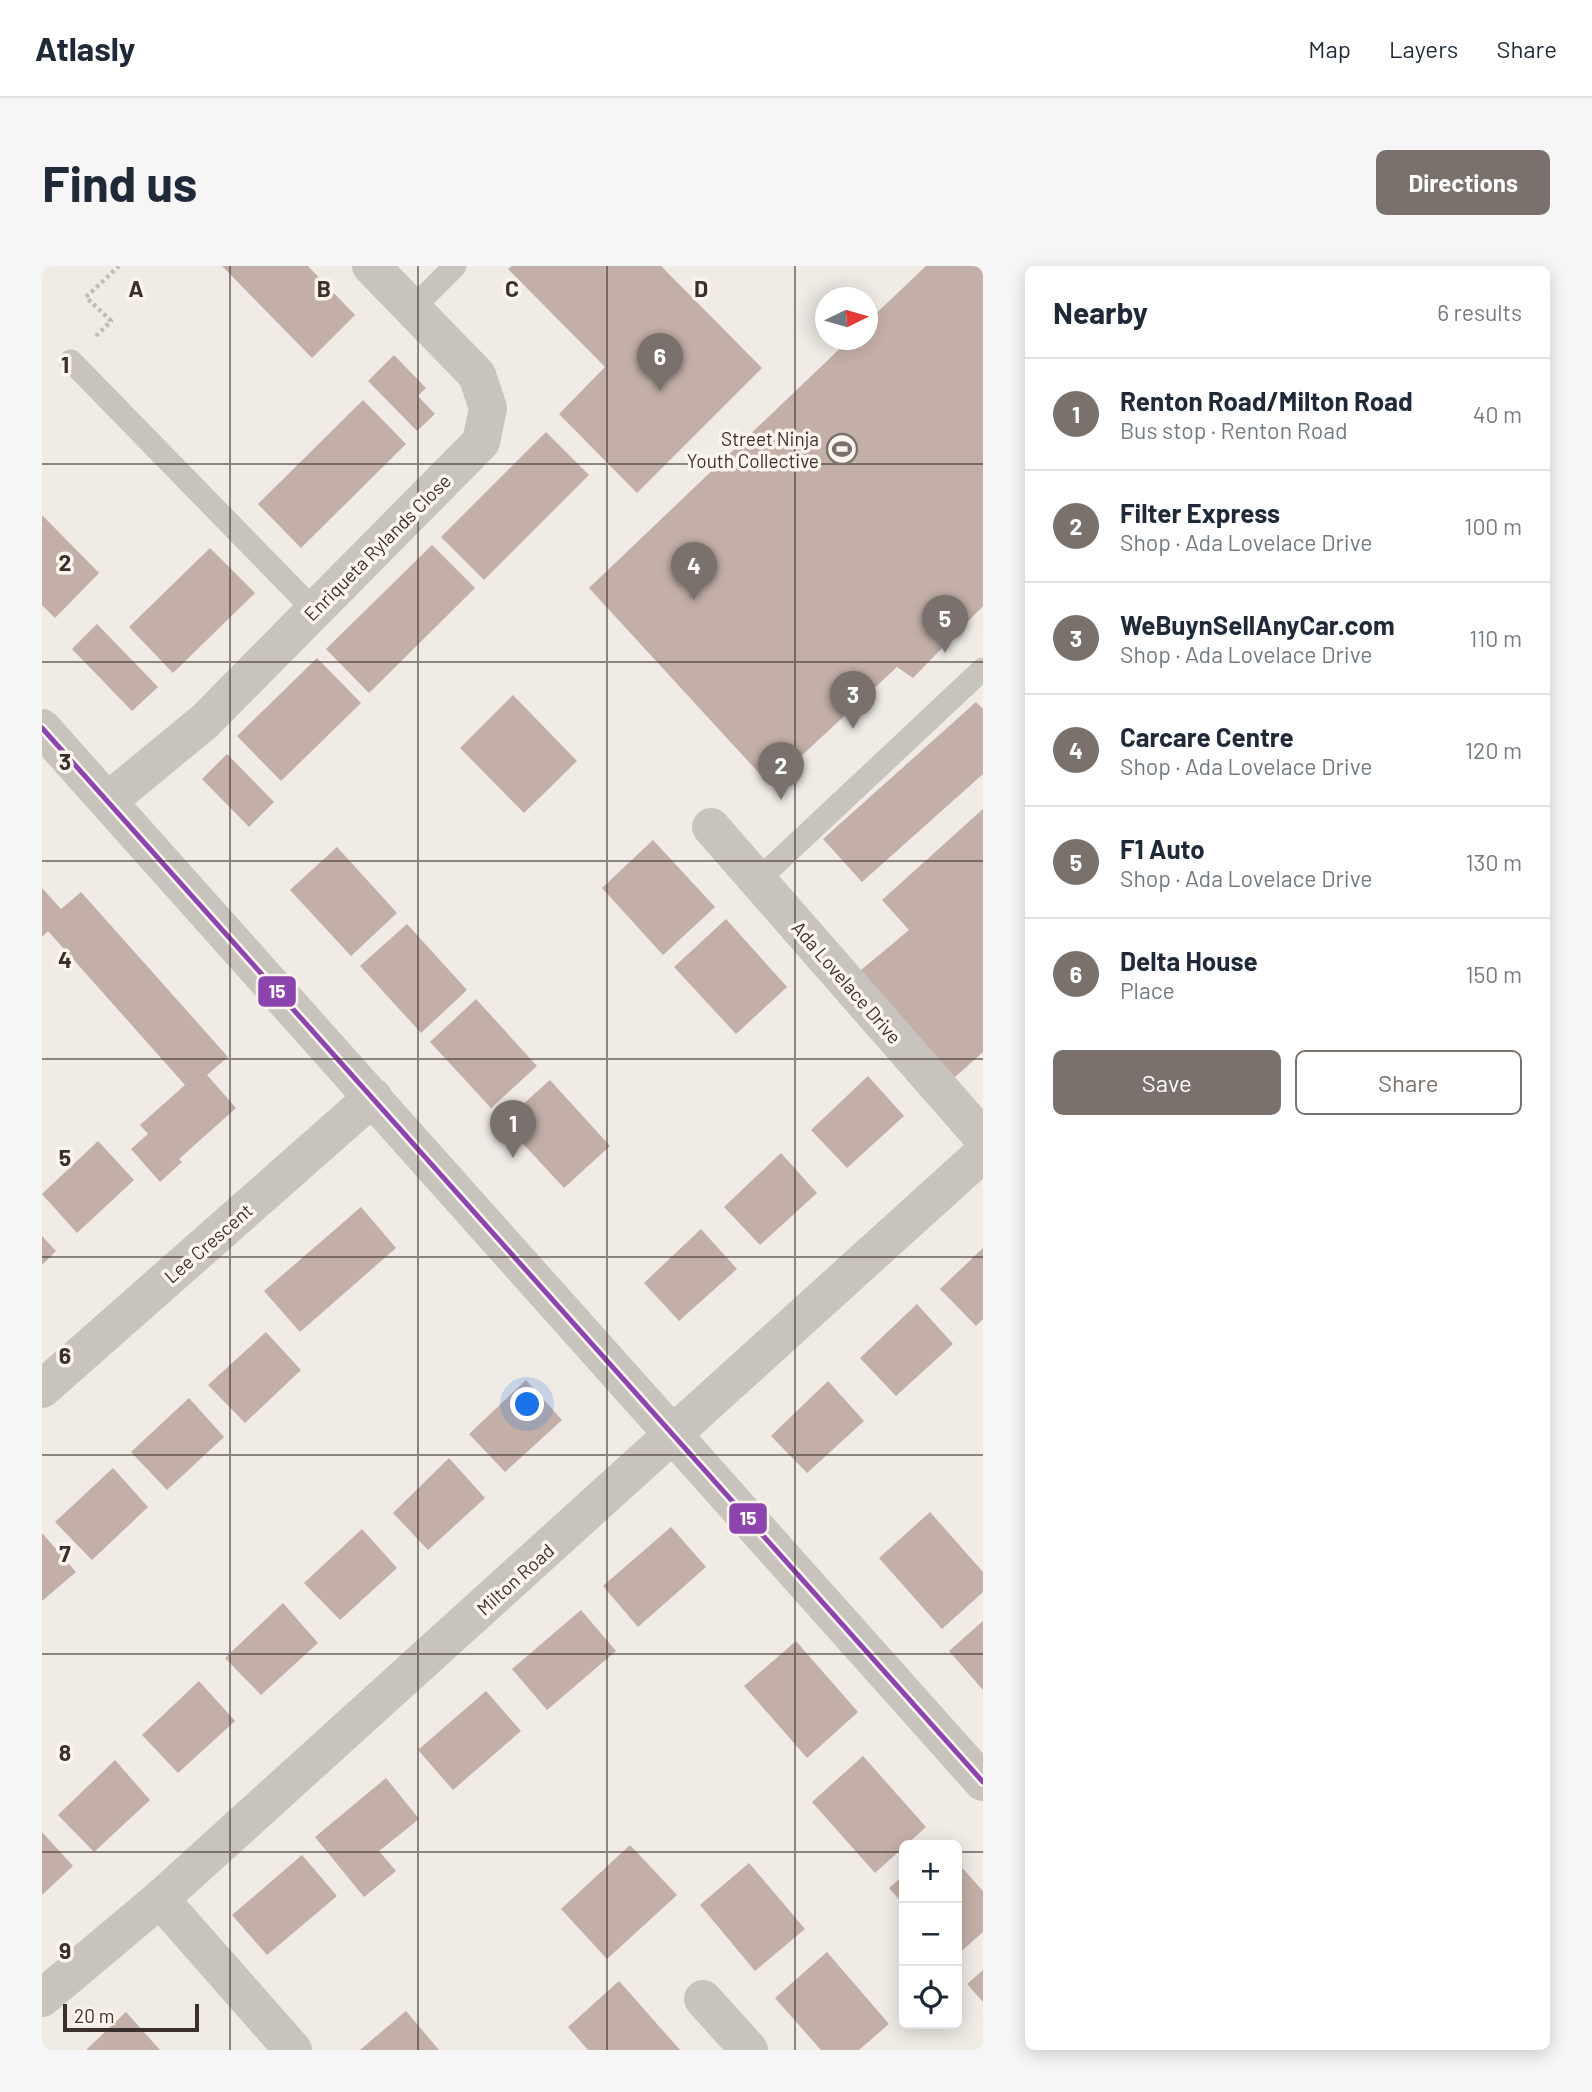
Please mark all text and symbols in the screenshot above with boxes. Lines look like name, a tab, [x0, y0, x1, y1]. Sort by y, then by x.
text: Atlasly	[35, 28, 135, 68]
text: Map	[1308, 34, 1351, 63]
text: Layers	[1389, 34, 1458, 63]
text: Share	[1496, 34, 1557, 63]
button: Directions	[1376, 150, 1550, 215]
text: Find us	[42, 153, 197, 212]
text: A	[128, 274, 144, 302]
text: B	[317, 274, 331, 302]
text: C	[505, 274, 519, 302]
text: D	[694, 274, 708, 302]
north arrow	[815, 287, 878, 350]
text: Nearby	[1053, 294, 1148, 330]
text: 6 results	[1437, 298, 1522, 326]
pin: 6	[637, 333, 683, 391]
text: 1	[61, 350, 69, 378]
text: Renton Road/Milton Road	[1120, 385, 1413, 416]
text: 1	[1072, 400, 1080, 428]
text: 40 m	[1473, 400, 1522, 428]
text: Bus stop · Renton Road	[1120, 416, 1348, 444]
place label: Street Ninja Youth Collective	[687, 427, 819, 472]
sports icon: Street Ninja Youth Collective	[825, 432, 859, 466]
street label: Enriqueta Rylands Close	[299, 469, 455, 625]
text: Filter Express	[1120, 497, 1280, 528]
text: 2	[1070, 512, 1082, 540]
text: 100 m	[1464, 512, 1522, 540]
text: Shop · Ada Lovelace Drive	[1120, 528, 1372, 556]
pin: 4	[671, 542, 717, 600]
text: 2	[59, 548, 71, 576]
pin: 5	[922, 595, 968, 653]
text: WeBuynSellAnyCar.com	[1120, 609, 1395, 640]
text: 3	[1070, 624, 1082, 652]
text: 110 m	[1469, 624, 1522, 652]
text: Shop · Ada Lovelace Drive	[1120, 640, 1372, 668]
pin: 3	[830, 671, 876, 729]
text: Carcare Centre	[1120, 721, 1294, 752]
text: 4	[1069, 736, 1083, 764]
text: 120 m	[1465, 736, 1522, 764]
pin: 2	[758, 742, 804, 800]
text: 3	[59, 747, 71, 775]
text: Shop · Ada Lovelace Drive	[1120, 752, 1372, 780]
text: F1 Auto	[1120, 833, 1205, 864]
text: 5	[1070, 848, 1082, 876]
text: 130 m	[1465, 848, 1522, 876]
text: Shop · Ada Lovelace Drive	[1120, 864, 1372, 892]
street label: Ada Lovelace Drive	[787, 916, 907, 1048]
text: 4	[58, 945, 72, 973]
text: Delta House	[1120, 945, 1258, 976]
text: 6	[1070, 960, 1082, 988]
text: 150 m	[1466, 960, 1522, 988]
line badge: 15	[257, 975, 297, 1008]
text: Place	[1120, 976, 1175, 1004]
text: 15	[269, 979, 285, 1002]
button: Save	[1053, 1050, 1281, 1115]
button: Share	[1295, 1050, 1522, 1115]
pin: 1	[490, 1100, 536, 1158]
text: 5	[59, 1143, 71, 1171]
street label: Lee Crescent	[159, 1198, 257, 1288]
text: 6	[59, 1341, 71, 1369]
your location	[510, 1387, 544, 1421]
line badge: 15	[728, 1502, 768, 1535]
text: 15	[740, 1506, 756, 1529]
street label: Milton Road	[472, 1538, 558, 1620]
text: 7	[59, 1539, 71, 1567]
text: 8	[59, 1738, 71, 1766]
map controls	[899, 1840, 962, 2029]
button: +	[899, 1840, 962, 1903]
button: −	[899, 1903, 962, 1966]
text: 9	[59, 1936, 71, 1964]
button: locate	[899, 1966, 962, 2029]
scale bar	[63, 2001, 200, 2033]
text: 20 m	[74, 2004, 114, 2027]

